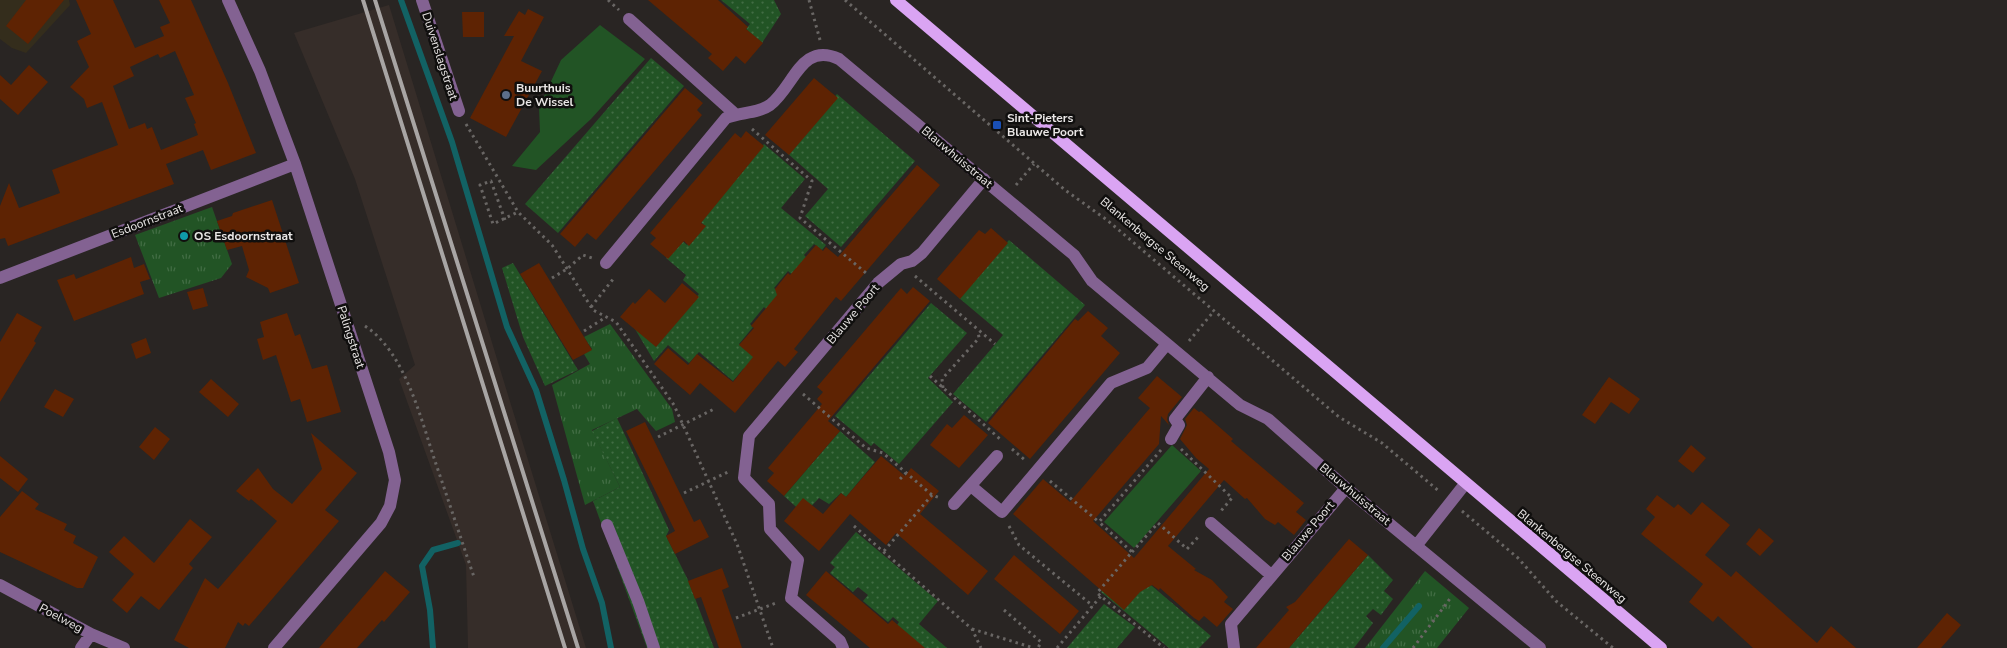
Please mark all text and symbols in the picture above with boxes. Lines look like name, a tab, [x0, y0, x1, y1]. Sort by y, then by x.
street label: Duivenslagstraat	[418, 10, 462, 103]
place label: Buurthuis De Wissel	[516, 80, 574, 110]
marker: Buurthuis De Wissel	[500, 89, 512, 101]
place label: Sint-Pieters Blauwe Poort	[1007, 110, 1084, 140]
marker: Sint-Pieters Blauwe Poort	[991, 119, 1003, 131]
street label: Blauwhuisstraat	[918, 123, 996, 192]
street label: Blankenbergse Steenweg	[1097, 193, 1213, 295]
street label: Esdoornstraat	[109, 200, 186, 242]
place label: OS Esdoornstraat	[194, 228, 293, 244]
marker: OS Esdoornstraat	[178, 230, 190, 242]
street label: Blauwe Poort	[823, 280, 883, 347]
street label: Palingstraat	[333, 304, 369, 371]
street label: Blauwhuisstraat	[1316, 460, 1394, 529]
street label: Blauwe Poort	[1278, 497, 1338, 564]
street label: Blankenbergse Steenweg	[1514, 505, 1630, 607]
street label: Poelweg	[36, 600, 86, 636]

